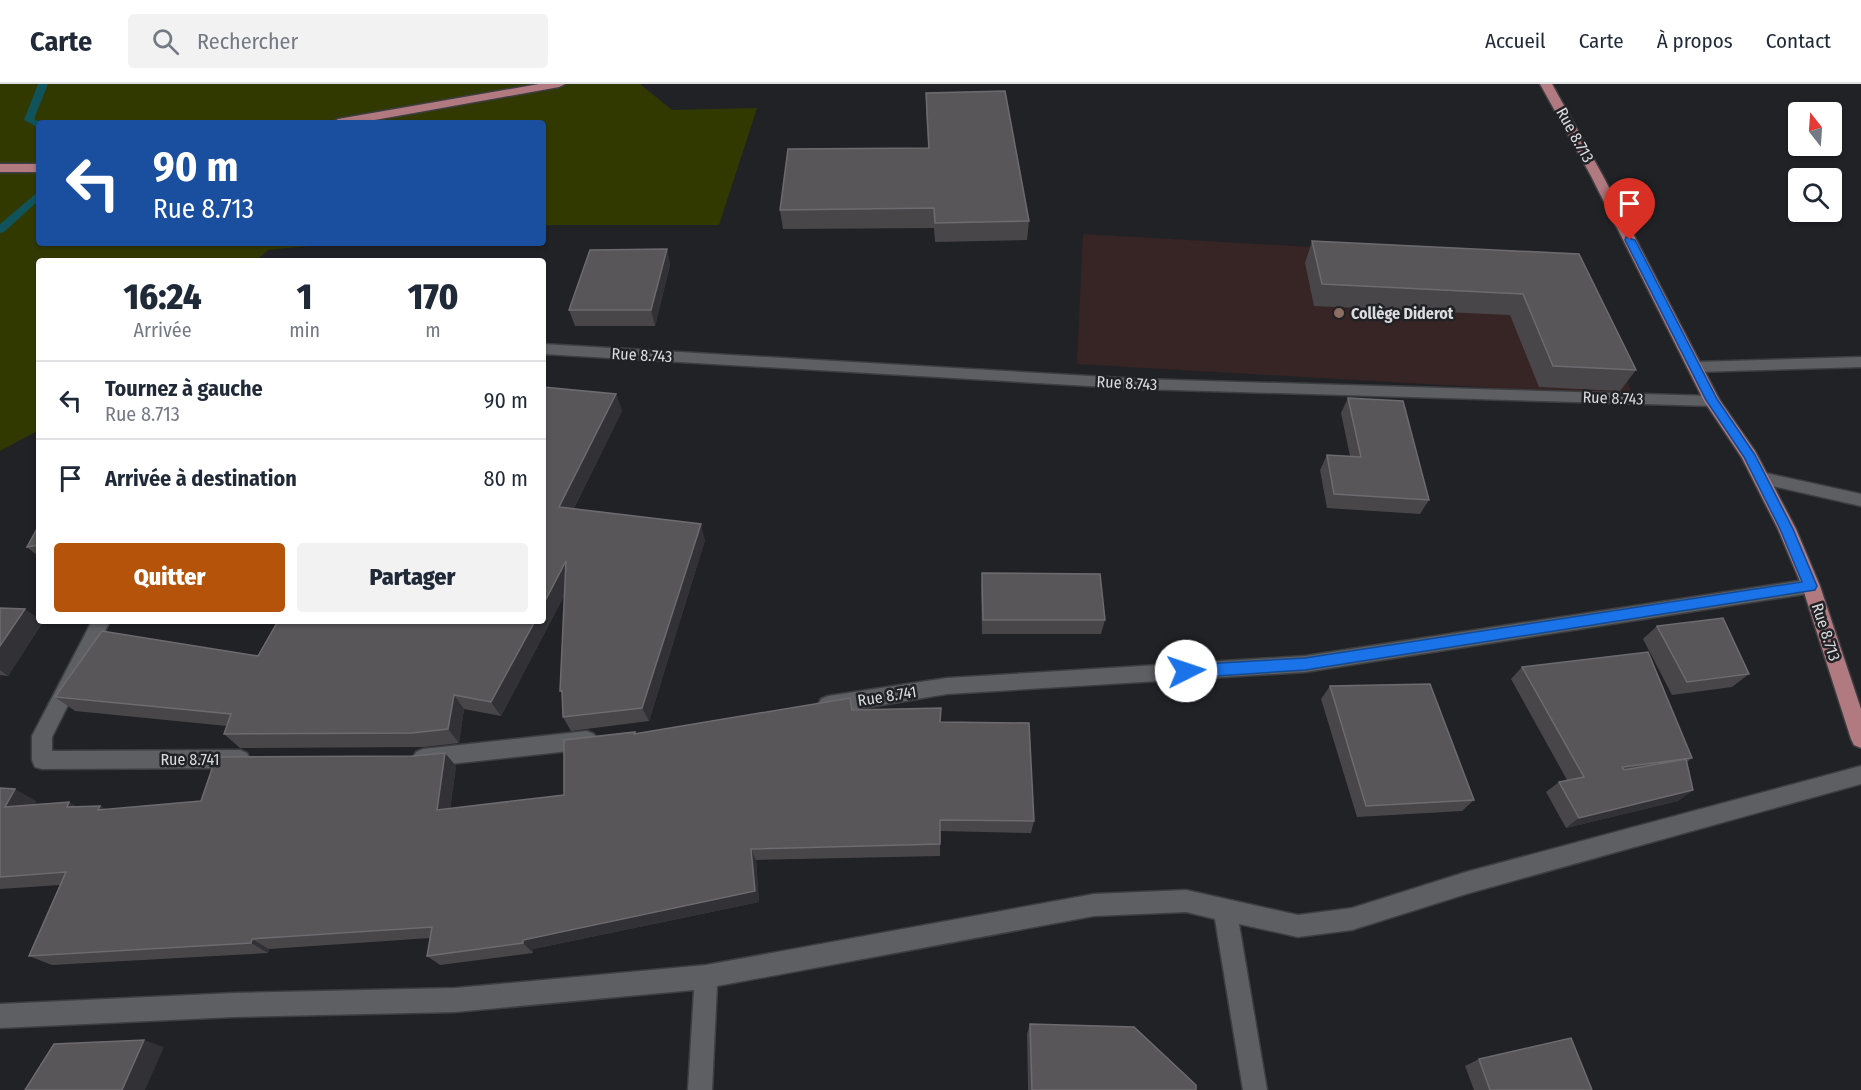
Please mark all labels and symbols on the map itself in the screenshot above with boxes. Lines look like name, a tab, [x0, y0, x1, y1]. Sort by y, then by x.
north arrow	[1788, 102, 1842, 156]
street label: Rue 8.713	[1552, 104, 1598, 166]
pin	[1604, 178, 1655, 240]
place label: Collège Diderot	[1351, 304, 1454, 323]
marker: Collège Diderot	[1332, 306, 1346, 320]
street label: Rue 8.743	[611, 344, 673, 366]
street label: Rue 8.743	[1096, 372, 1158, 394]
street label: Rue 8.743	[1582, 387, 1644, 409]
street label: Rue 8.713	[1808, 601, 1844, 663]
position arrow	[1154, 639, 1218, 703]
street label: Rue 8.741	[856, 682, 918, 710]
street label: Rue 8.741	[160, 750, 220, 769]

